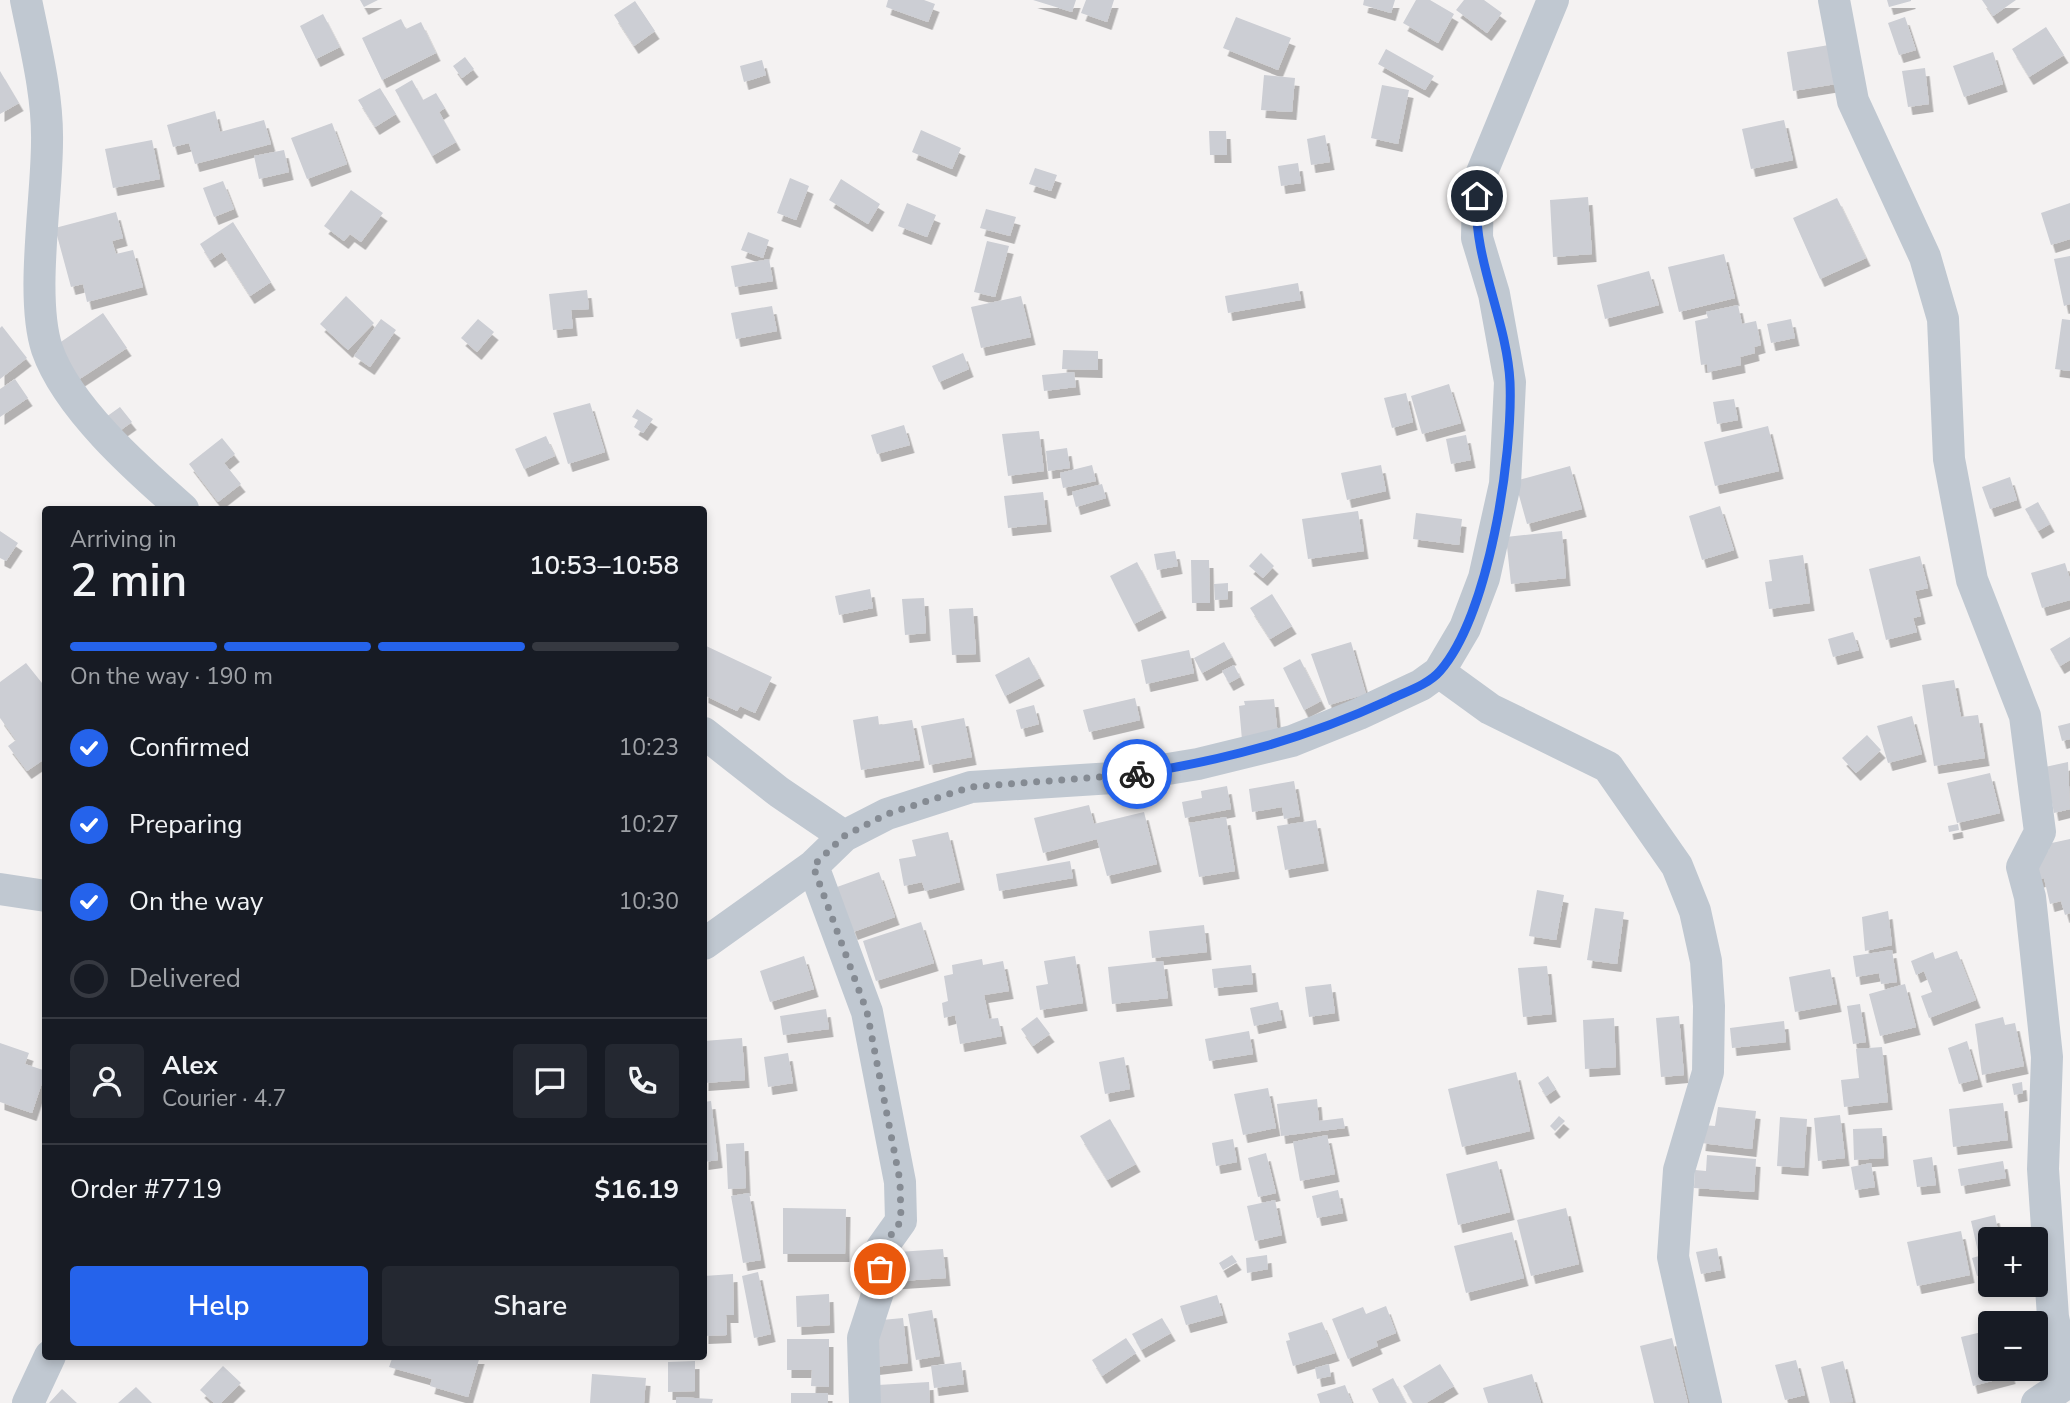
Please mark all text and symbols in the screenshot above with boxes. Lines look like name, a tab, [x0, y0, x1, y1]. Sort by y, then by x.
pin	[1447, 166, 1507, 226]
icon: home	[1458, 177, 1496, 215]
text: Arriving in	[70, 524, 177, 555]
text: 10:53–10:58	[529, 548, 679, 583]
text: 2 min	[70, 549, 187, 612]
text: On the way · 190 m	[70, 661, 273, 692]
icon: check	[70, 729, 108, 767]
text: Confirmed	[129, 730, 250, 765]
text: 10:23	[619, 732, 679, 763]
courier	[1102, 739, 1172, 809]
icon: bike	[1118, 755, 1156, 793]
icon: check	[70, 806, 108, 844]
text: Preparing	[129, 807, 242, 842]
text: 10:27	[619, 809, 679, 840]
icon: check	[70, 883, 108, 921]
text: On the way	[129, 884, 263, 919]
text: 10:30	[619, 886, 679, 917]
text: Delivered	[129, 961, 241, 996]
button: person	[70, 1044, 144, 1118]
button: chat	[513, 1044, 587, 1118]
button: phone	[605, 1044, 679, 1118]
text: Alex	[162, 1048, 218, 1083]
text: Courier · 4.7	[162, 1083, 286, 1114]
text: Order #7719	[70, 1172, 222, 1207]
text: $16.19	[595, 1172, 679, 1207]
map controls	[1978, 1227, 2048, 1381]
button: +	[1978, 1227, 2048, 1297]
pin	[850, 1239, 910, 1299]
icon: bag	[861, 1250, 899, 1288]
button: Help	[70, 1266, 368, 1346]
button: Share	[382, 1266, 679, 1346]
button: −	[1978, 1311, 2048, 1381]

